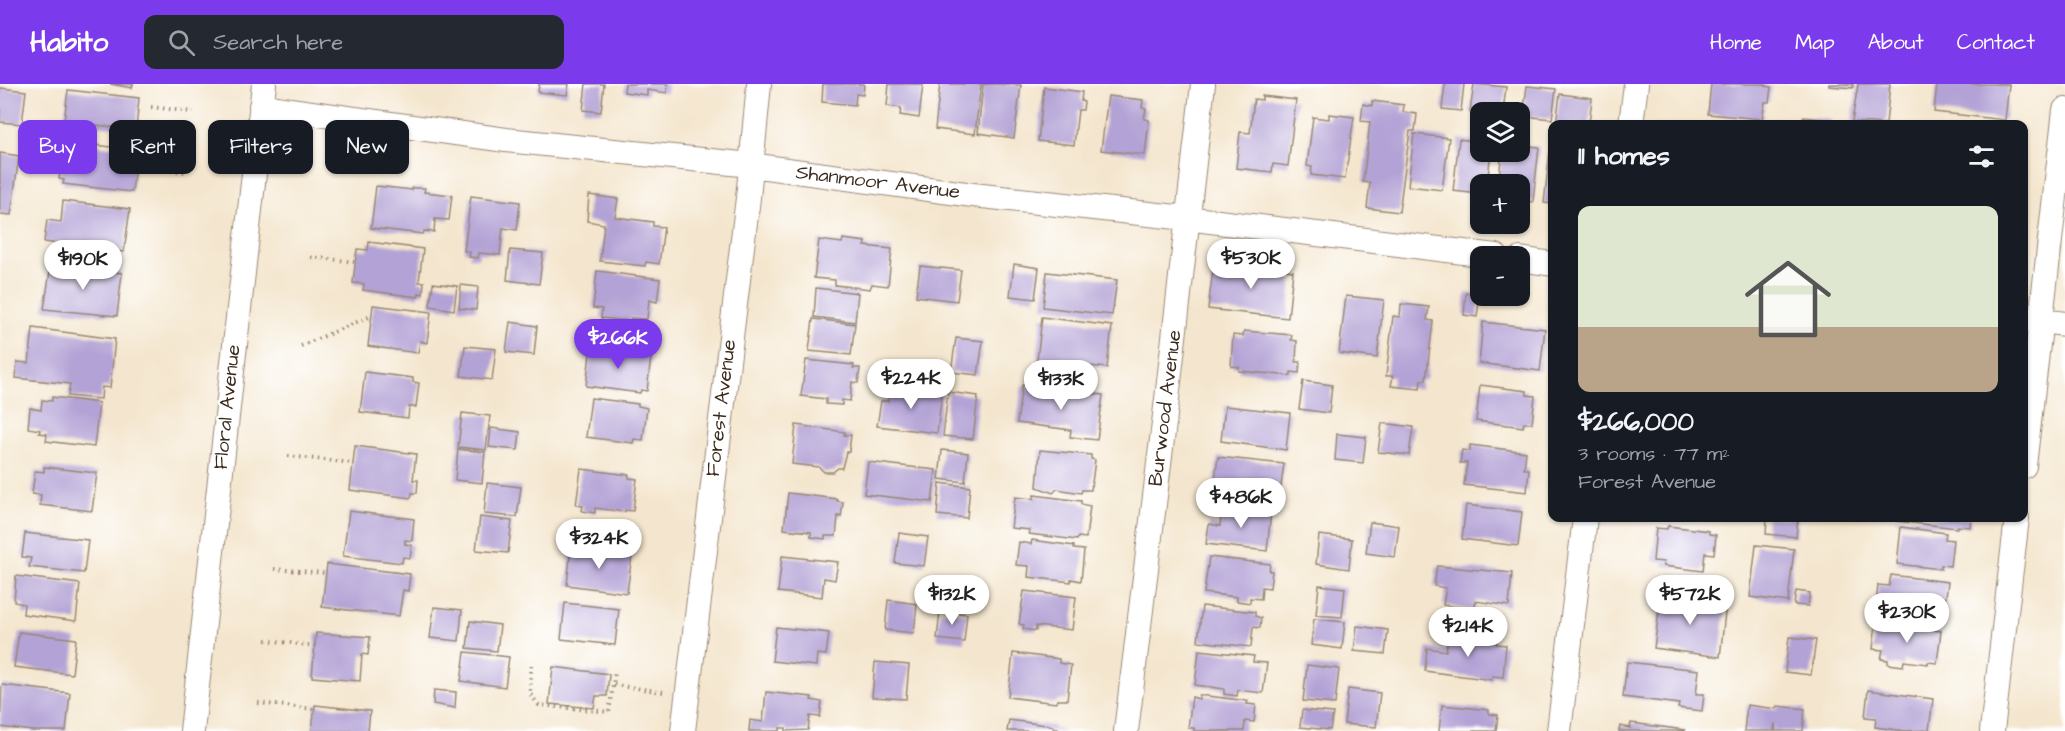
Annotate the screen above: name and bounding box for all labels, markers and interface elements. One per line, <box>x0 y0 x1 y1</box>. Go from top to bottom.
search box <box>144 15 564 69</box>
text: Habito <box>30 23 108 62</box>
icon: search <box>165 26 198 59</box>
text: Search here <box>213 27 343 58</box>
text: Home <box>1710 28 1762 57</box>
text: Map <box>1795 28 1835 57</box>
text: About <box>1868 28 1924 57</box>
text: Contact <box>1957 28 2035 57</box>
map controls <box>1470 102 1530 306</box>
button: layers <box>1470 102 1530 162</box>
chip: Buy <box>18 120 97 174</box>
chip: Rent <box>109 120 196 174</box>
chip: Filters <box>208 120 313 174</box>
chip: New <box>325 120 409 174</box>
text: 11 homes <box>1578 138 1670 174</box>
icon: filters <box>1965 140 1998 173</box>
street label: Shanmoor Avenue <box>794 158 962 206</box>
button: + <box>1470 174 1530 234</box>
pin: $530K <box>1209 239 1293 290</box>
pin: $190K <box>41 240 125 291</box>
text: $530K <box>1221 244 1281 272</box>
text: $190K <box>58 245 108 273</box>
icon: home <box>1734 245 1842 353</box>
button: − <box>1470 246 1530 306</box>
pin: $266K <box>576 319 660 370</box>
text: $266K <box>588 324 648 352</box>
street label: Burwood Avenue <box>1142 328 1189 488</box>
street label: Forest Avenue <box>699 338 743 478</box>
street label: Floral Avenue <box>207 343 248 471</box>
pin: $224K <box>869 359 953 410</box>
pin: $133K <box>1019 360 1103 411</box>
text: $224K <box>881 364 941 392</box>
text: $133K <box>1038 365 1084 393</box>
text: $266,000 <box>1578 404 1694 440</box>
text: 3 rooms · 77 m² <box>1578 440 1730 468</box>
text: Forest Avenue <box>1578 468 1716 496</box>
pin: $486K <box>1199 478 1283 529</box>
text: $486K <box>1210 483 1272 511</box>
pin: $324K <box>557 519 641 570</box>
text: $324K <box>570 524 628 552</box>
pin: $132K <box>910 575 994 626</box>
pin: $572K <box>1648 575 1732 626</box>
text: $132K <box>928 580 976 608</box>
text: $572K <box>1659 580 1721 608</box>
pin: $230K <box>1865 593 1949 644</box>
text: $230K <box>1878 598 1936 626</box>
pin: $214K <box>1426 607 1510 658</box>
text: $214K <box>1443 612 1493 640</box>

